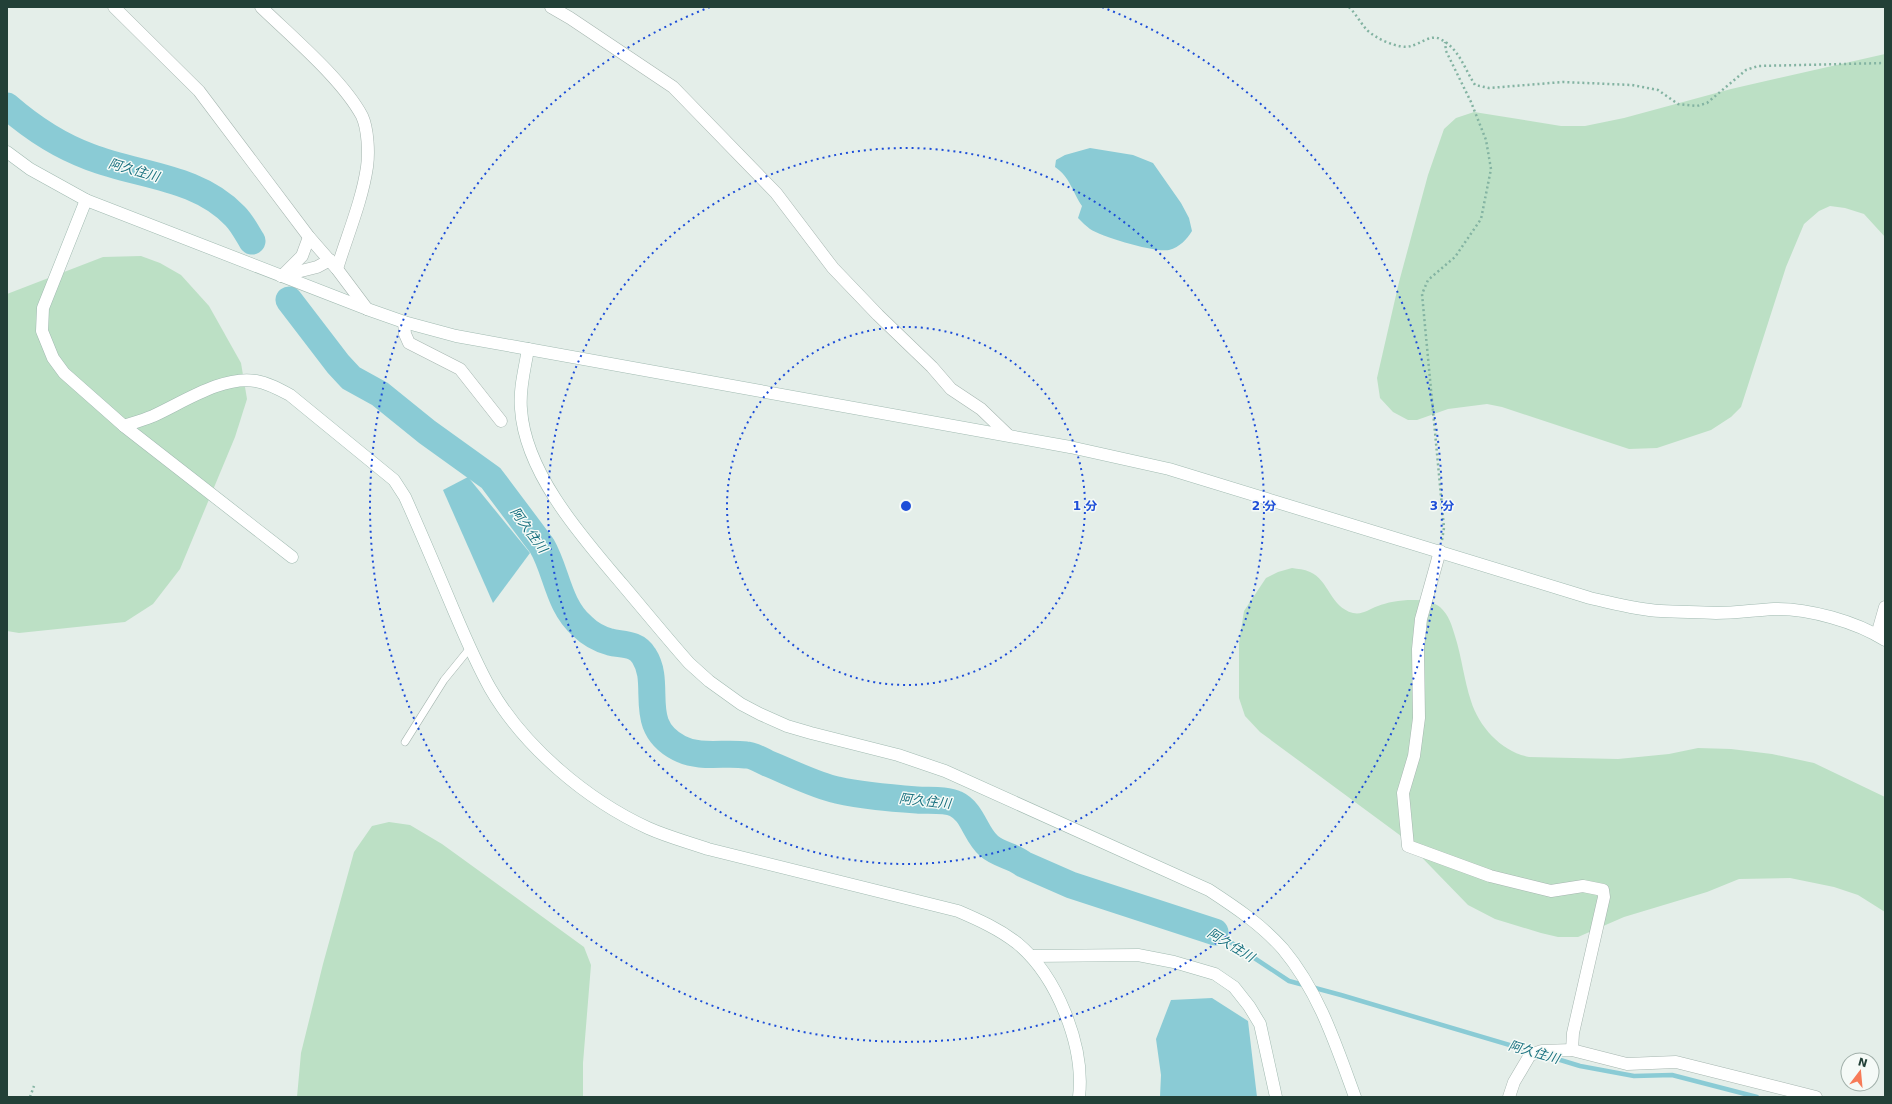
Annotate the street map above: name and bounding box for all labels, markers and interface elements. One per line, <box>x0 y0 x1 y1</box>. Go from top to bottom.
water label: 阿久住川 <box>107 156 163 185</box>
centre of rings <box>899 499 913 513</box>
text: 1 分 <box>1073 499 1097 513</box>
text: 2 分 <box>1252 499 1276 513</box>
text: 3 分 <box>1430 499 1454 513</box>
water label: 阿久住川 <box>508 505 552 557</box>
water label: 阿久住川 <box>898 791 954 811</box>
water label: 阿久住川 <box>1205 925 1259 966</box>
water label: 阿久住川 <box>1507 1038 1563 1067</box>
north arrow <box>1840 1052 1880 1092</box>
text: N <box>1856 1055 1869 1070</box>

